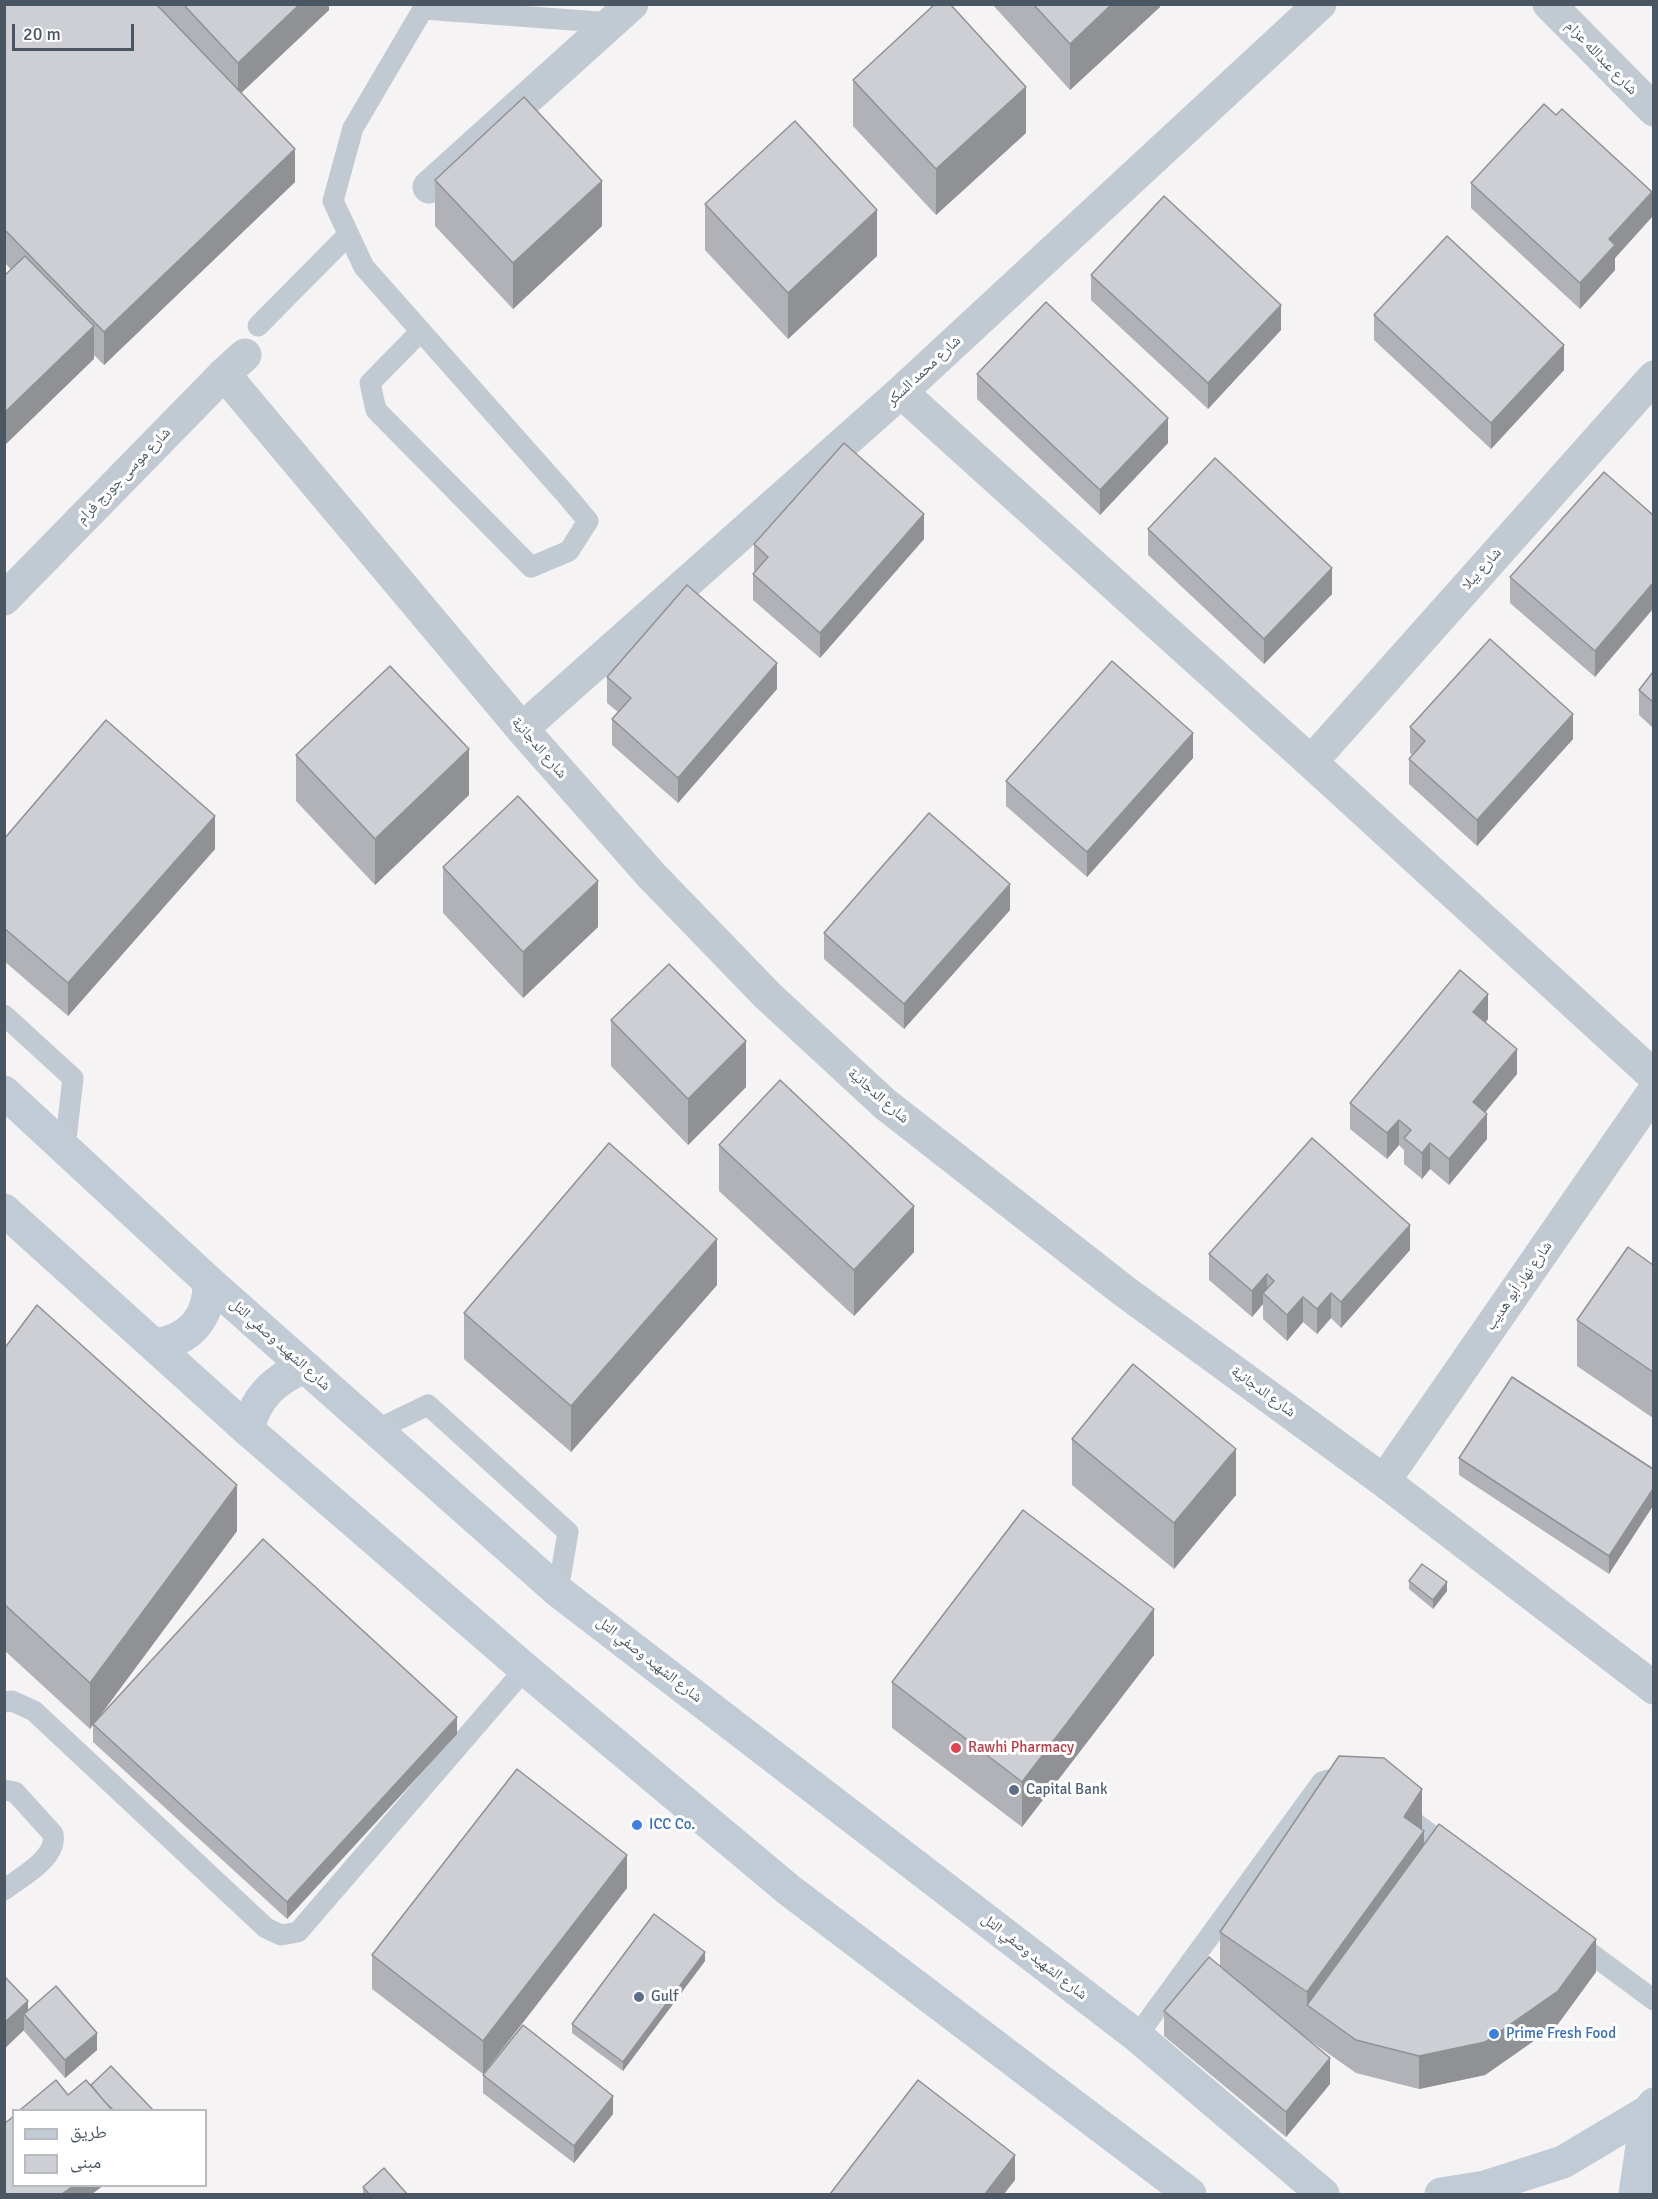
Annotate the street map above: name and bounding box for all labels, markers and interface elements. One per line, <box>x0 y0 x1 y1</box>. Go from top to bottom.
scale bar <box>15 12 136 50</box>
street label: شارع عبدالله عزام <box>1561 17 1641 99</box>
text: 20 m <box>23 23 61 45</box>
street label: شارع محمد السكر <box>883 332 965 410</box>
street label: شارع موسى جورج فرام <box>73 424 175 528</box>
street label: شارع يبلا <box>1458 544 1506 594</box>
street label: شارع الدجانية <box>508 714 570 782</box>
street label: شارع الدجانية <box>844 1065 912 1127</box>
street label: شارع نهار أبو هديب <box>1482 1238 1556 1334</box>
street label: شارع الشهيد وصفي التل <box>226 1295 334 1395</box>
street label: شارع الدجانية <box>1227 1363 1299 1421</box>
street label: شارع الشهيد وصفي التل <box>593 1613 705 1707</box>
place label: Rawhi Pharmacy <box>968 1739 1074 1757</box>
marker: Rawhi Pharmacy <box>949 1741 963 1755</box>
place label: Capital Bank <box>1026 1781 1107 1799</box>
marker: Capital Bank <box>1007 1783 1021 1797</box>
place label: ICC Co. <box>649 1816 695 1834</box>
marker: ICC Co. <box>630 1818 644 1832</box>
street label: شارع الشهيد وصفي التل <box>978 1910 1090 2004</box>
place label: Gulf <box>651 1988 678 2006</box>
marker: Gulf <box>632 1990 646 2004</box>
place label: Prime Fresh Food <box>1506 2025 1616 2043</box>
marker: Prime Fresh Food <box>1487 2027 1501 2041</box>
legend <box>12 2109 207 2187</box>
text: طريق <box>70 2121 107 2143</box>
text: مبنى <box>70 2151 101 2173</box>

